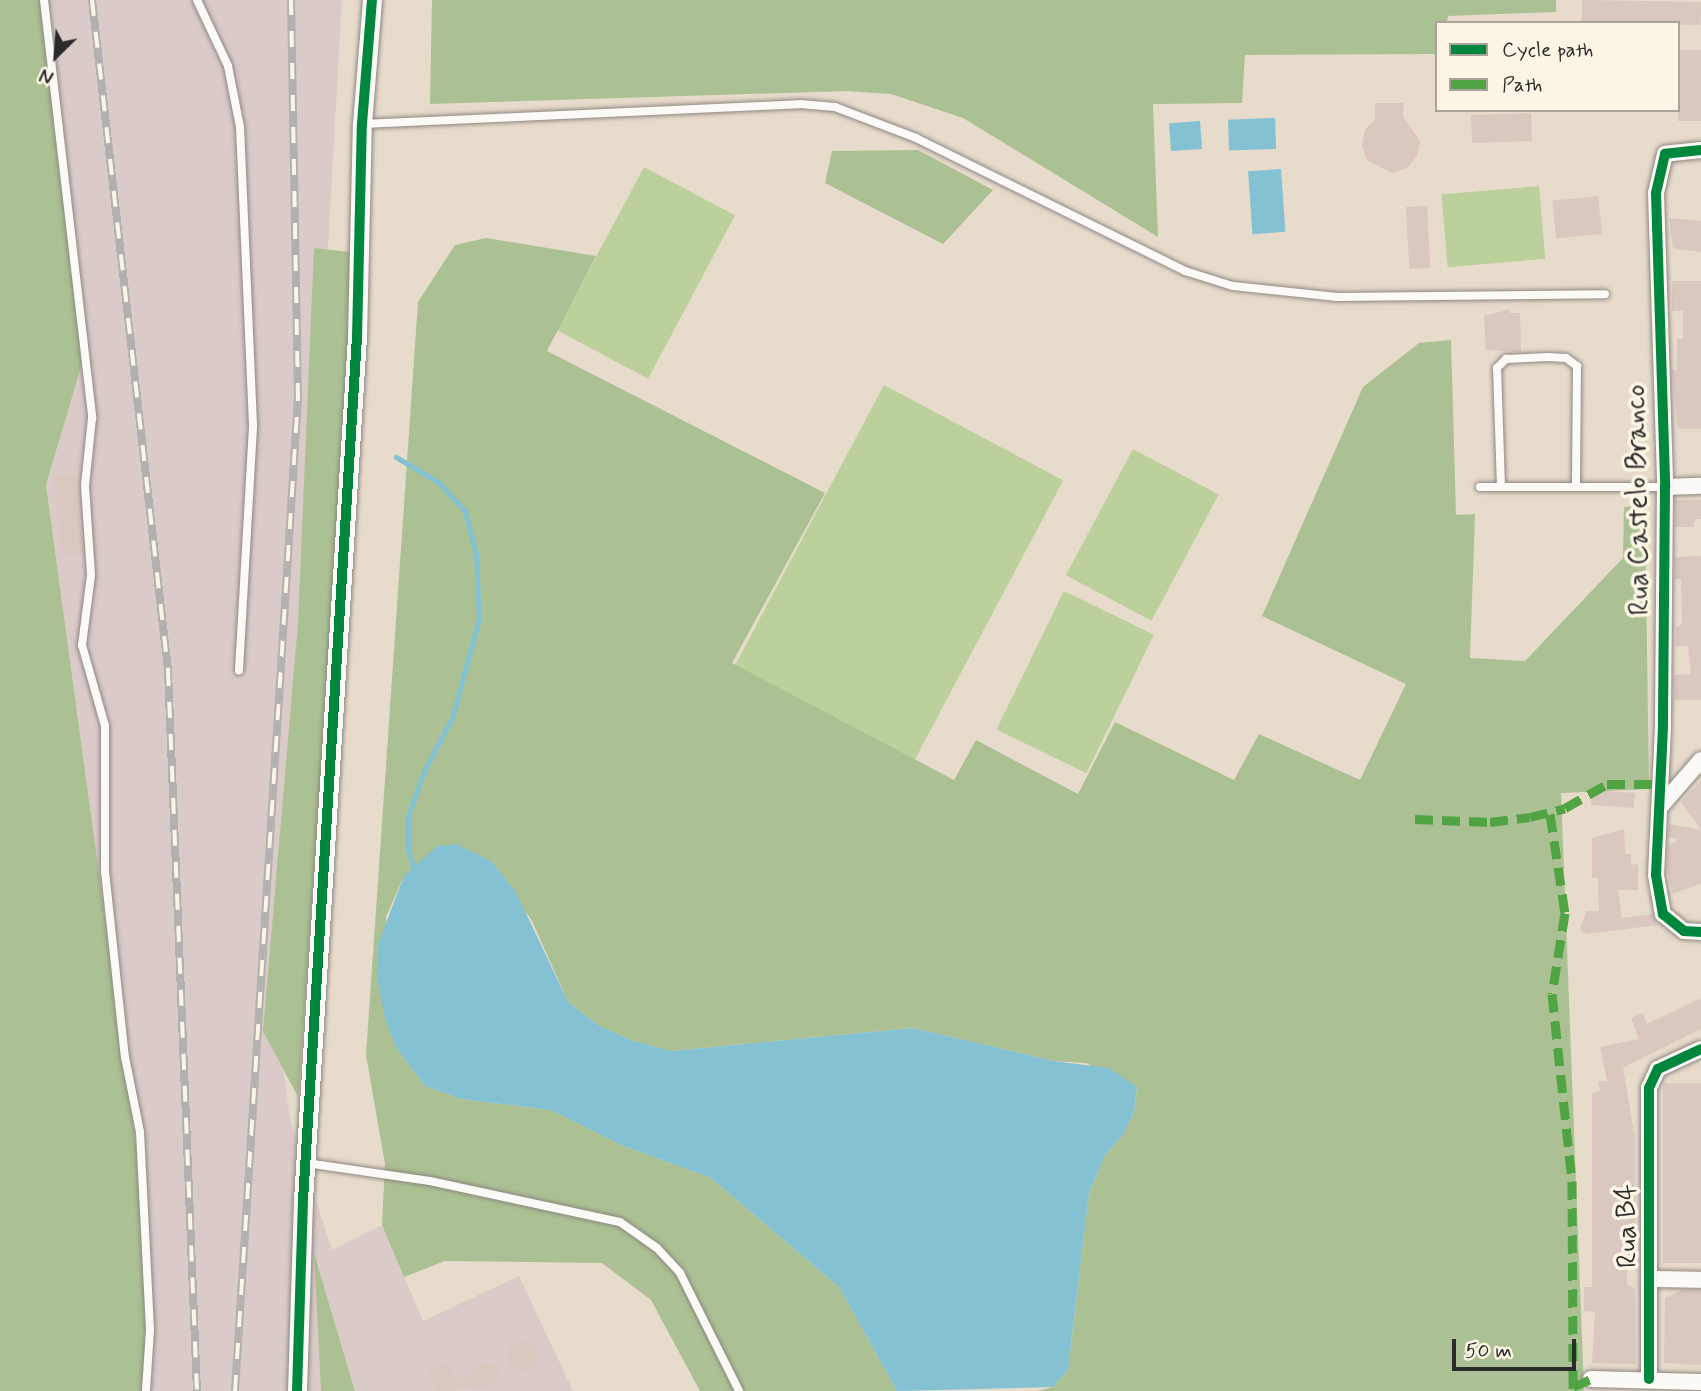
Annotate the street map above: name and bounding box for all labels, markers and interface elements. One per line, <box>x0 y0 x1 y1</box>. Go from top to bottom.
north arrow <box>21 21 91 91</box>
legend <box>1435 21 1680 112</box>
text: Cycle path <box>1502 36 1593 64</box>
text: N <box>36 61 58 89</box>
text: Path <box>1502 71 1542 99</box>
street label: Rua Castelo Branco <box>1620 385 1658 615</box>
street label: Rua B4 <box>1610 1184 1646 1268</box>
scale bar <box>1456 1324 1580 1368</box>
text: 50 m <box>1465 1337 1512 1365</box>

